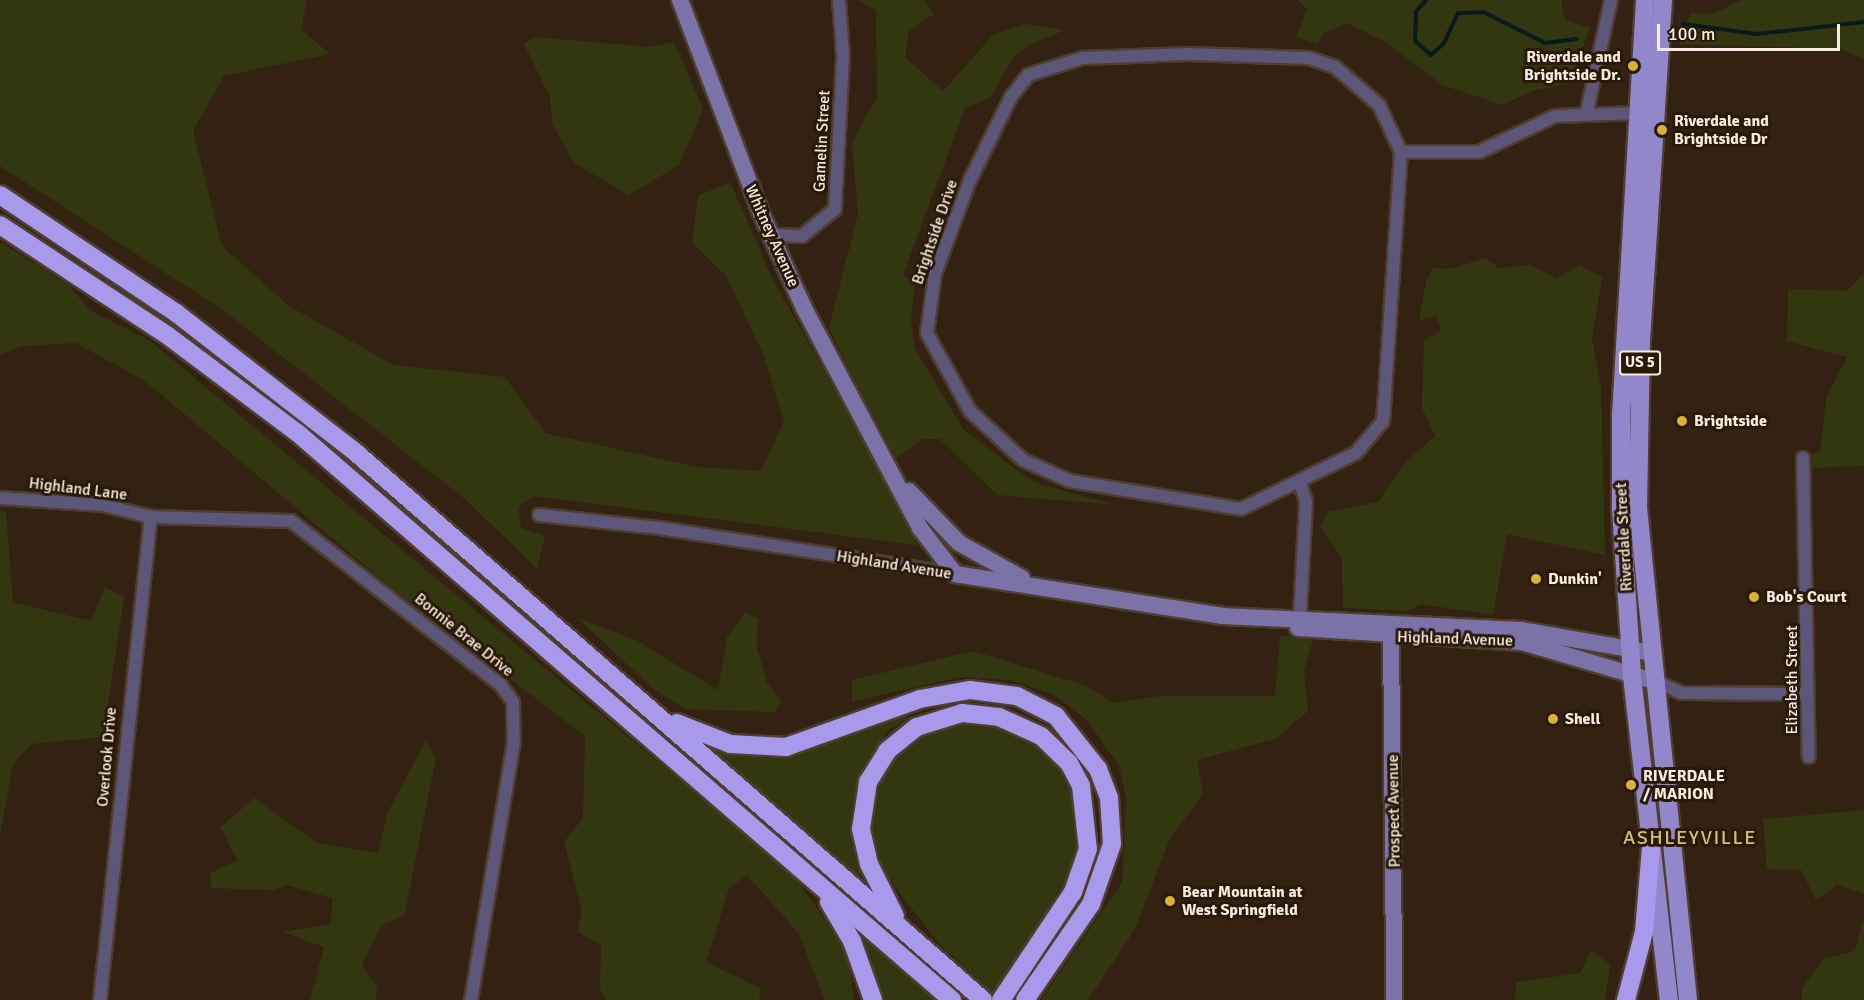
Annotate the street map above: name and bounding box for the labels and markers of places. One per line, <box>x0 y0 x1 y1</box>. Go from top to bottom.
place label: Riverdale and Brightside Dr. <box>1524 47 1621 85</box>
marker: Riverdale and Brightside Dr. <box>1626 59 1640 73</box>
place label: Riverdale and Brightside Dr <box>1674 111 1769 149</box>
marker: Riverdale and Brightside Dr <box>1655 123 1669 137</box>
place label: Brightside <box>1694 411 1767 431</box>
marker: Brightside <box>1675 414 1689 428</box>
place label: Dunkin' <box>1548 569 1602 589</box>
marker: Dunkin' <box>1529 572 1543 586</box>
place label: Bob's Court <box>1766 587 1847 607</box>
marker: Bob's Court <box>1747 590 1761 604</box>
place label: Shell <box>1565 709 1600 729</box>
marker: Shell <box>1546 712 1560 726</box>
place label: RIVERDALE / MARION <box>1643 766 1725 804</box>
marker: RIVERDALE / MARION <box>1624 778 1638 792</box>
place label: Bear Mountain at West Springfield <box>1182 882 1302 920</box>
marker: Bear Mountain at West Springfield <box>1163 894 1177 908</box>

